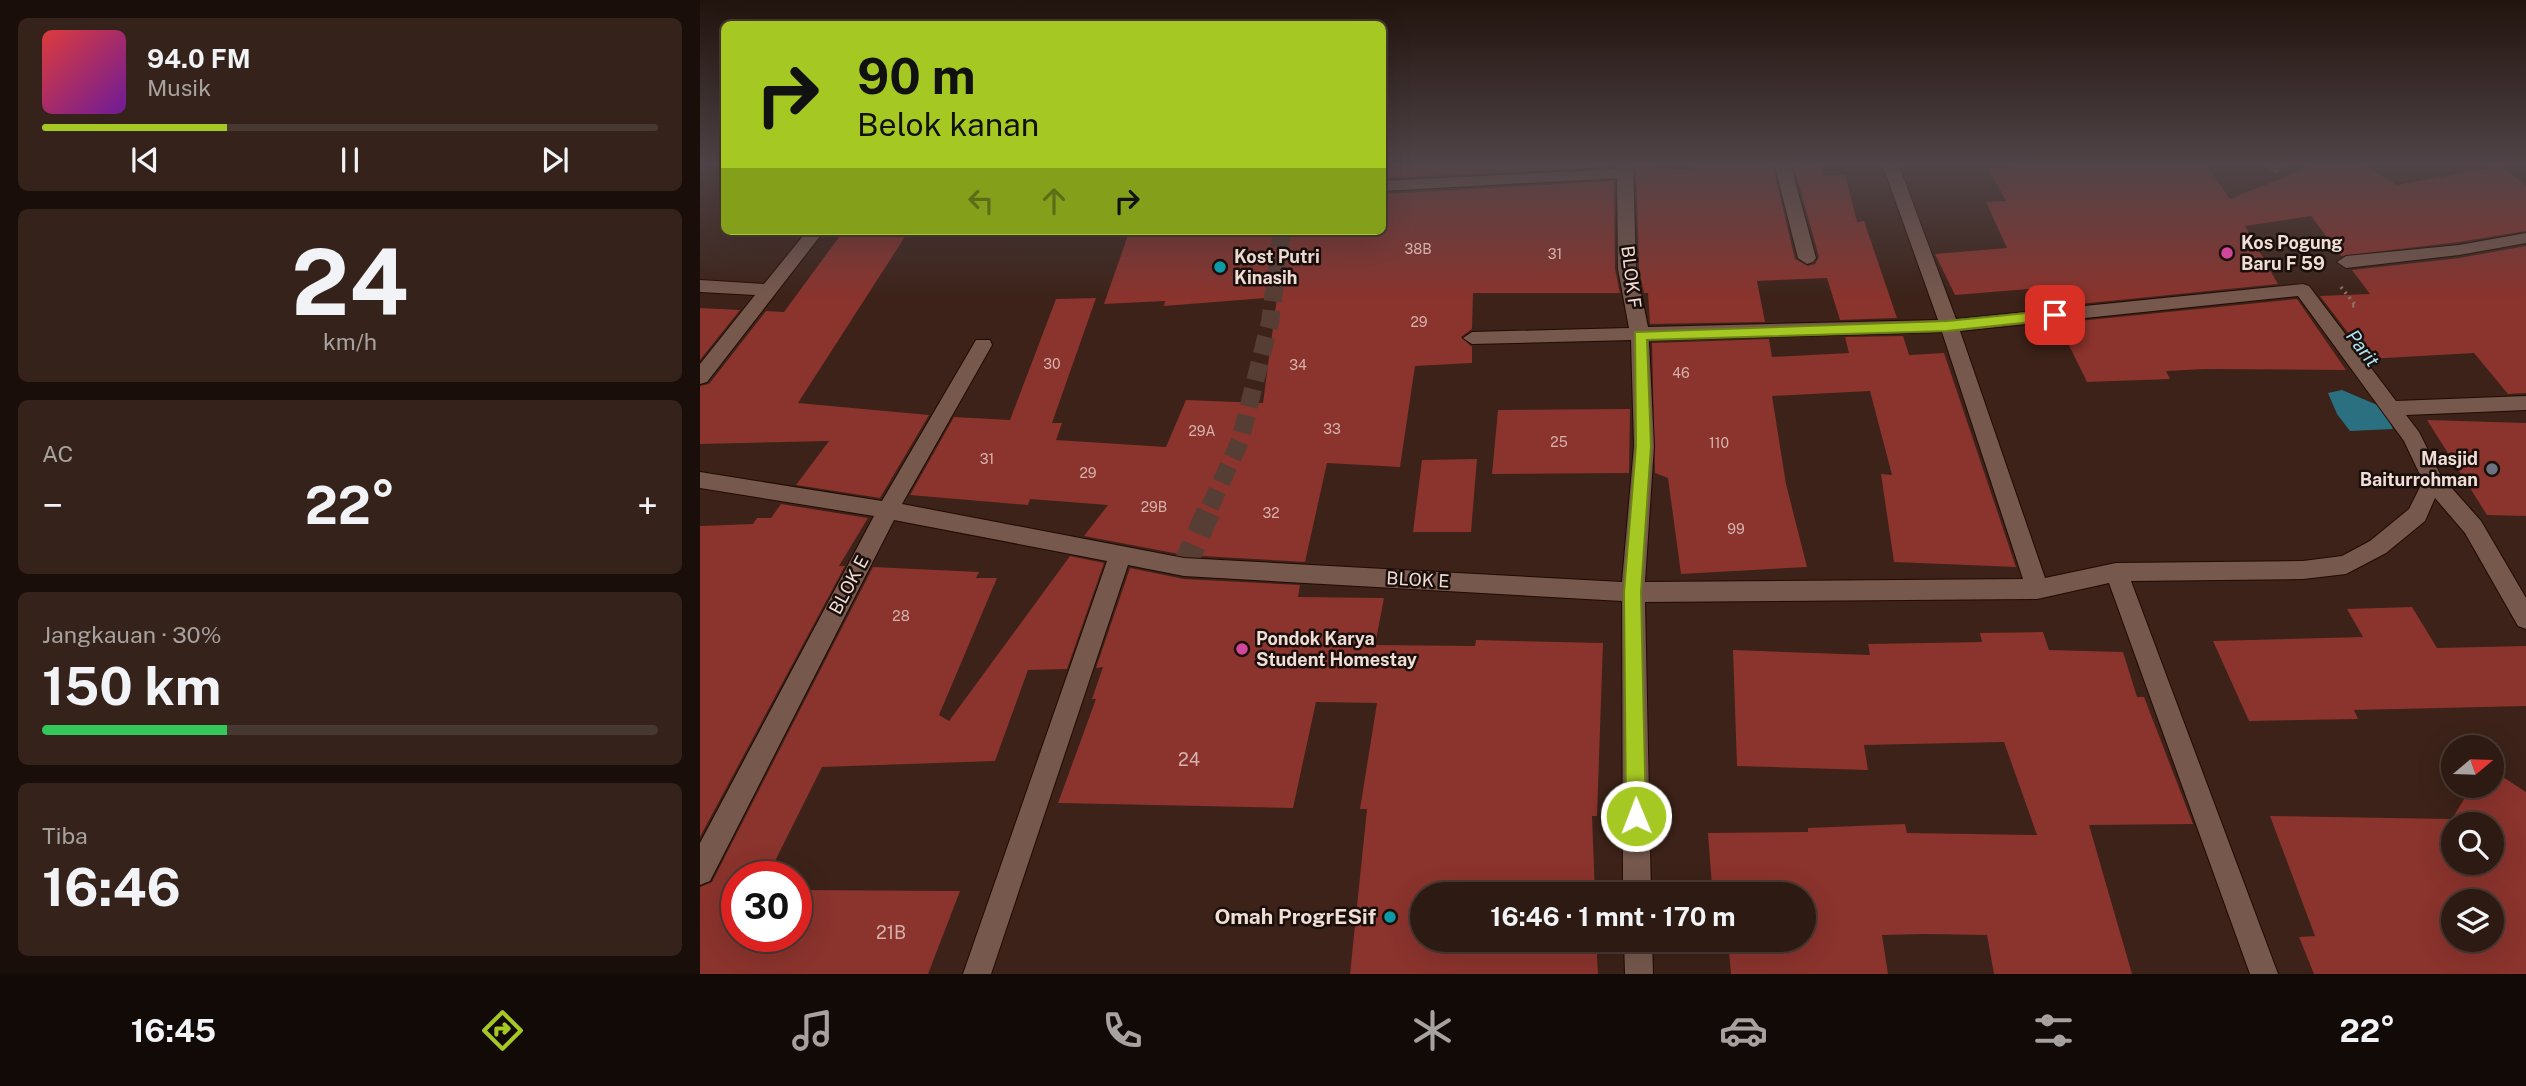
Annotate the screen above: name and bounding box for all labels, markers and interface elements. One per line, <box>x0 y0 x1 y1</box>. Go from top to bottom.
text: 94.0 FM <box>147 43 251 74</box>
text: 90 m <box>857 47 976 105</box>
icon: right <box>742 49 833 140</box>
text: Musik <box>147 74 211 101</box>
text: Belok kanan <box>857 106 1039 143</box>
icon: previous <box>126 141 164 179</box>
icon: pause <box>331 141 369 179</box>
icon: next <box>536 141 574 179</box>
icon: left <box>962 182 1000 220</box>
icon: ahead <box>1035 182 1073 220</box>
icon: right <box>1108 182 1146 220</box>
text: 24 <box>291 229 409 335</box>
place label: Kos Pogung Baru F 59 <box>2241 232 2343 274</box>
house number: 38B <box>1404 241 1432 257</box>
street label: BLOK F <box>1617 244 1646 309</box>
marker: Kos Pogung Baru F 59 <box>2219 245 2235 261</box>
place label: Kost Putri Kinasih <box>1234 246 1320 288</box>
house number: 31 <box>1548 246 1562 262</box>
marker: Kost Putri Kinasih <box>1212 259 1228 275</box>
pin <box>2025 285 2085 345</box>
icon: arrive <box>2036 296 2074 334</box>
house number: 29 <box>1410 314 1428 330</box>
water label: Parit <box>2342 325 2384 371</box>
text: km/h <box>323 328 377 355</box>
house number: 30 <box>1043 356 1061 372</box>
house number: 34 <box>1289 357 1307 373</box>
house number: 46 <box>1672 365 1690 381</box>
house number: 33 <box>1323 421 1341 437</box>
house number: 29A <box>1188 423 1216 439</box>
house number: 25 <box>1550 434 1568 450</box>
house number: 110 <box>1709 435 1729 451</box>
text: AC <box>42 440 73 467</box>
place label: Masjid Baiturrohman <box>2360 448 2478 490</box>
house number: 31 <box>980 451 994 467</box>
marker: Masjid Baiturrohman <box>2484 461 2500 477</box>
house number: 29 <box>1079 465 1097 481</box>
text: 22° <box>305 475 395 536</box>
text: − <box>42 483 63 528</box>
text: + <box>637 483 658 528</box>
house number: 29B <box>1141 499 1167 515</box>
house number: 32 <box>1262 505 1280 521</box>
house number: 99 <box>1727 521 1745 537</box>
street label: BLOK E <box>824 552 873 618</box>
street label: BLOK E <box>1386 567 1450 592</box>
house number: 28 <box>892 608 910 624</box>
text: Jangkauan · 30% <box>42 621 221 648</box>
place label: Pondok Karya Student Homestay <box>1256 628 1417 670</box>
marker: Pondok Karya Student Homestay <box>1234 641 1250 657</box>
text: 150 km <box>42 656 221 717</box>
north arrow <box>2441 735 2504 798</box>
map controls <box>2441 735 2504 952</box>
house number: 24 <box>1178 749 1200 770</box>
position arrow <box>1599 779 1673 853</box>
button: search <box>2441 812 2504 875</box>
text: Tiba <box>42 822 88 849</box>
text: 16:46 <box>42 857 181 918</box>
speed limit sign: 30 <box>721 861 812 952</box>
button: layers <box>2441 889 2504 952</box>
text: 16:46 · 1 mnt · 170 m <box>1490 901 1736 932</box>
place label: Omah ProgrESif <box>1214 904 1376 929</box>
marker: Omah ProgrESif <box>1382 909 1398 925</box>
house number: 21B <box>876 922 906 943</box>
icon: directions <box>478 1006 527 1055</box>
icon: music <box>788 1006 837 1055</box>
icon: phone <box>1098 1006 1147 1055</box>
icon: climate <box>1408 1006 1457 1055</box>
icon: car <box>1719 1006 1768 1055</box>
icon: filters <box>2029 1006 2078 1055</box>
text: 16:45 <box>131 1012 216 1049</box>
text: 22° <box>2339 1012 2395 1049</box>

